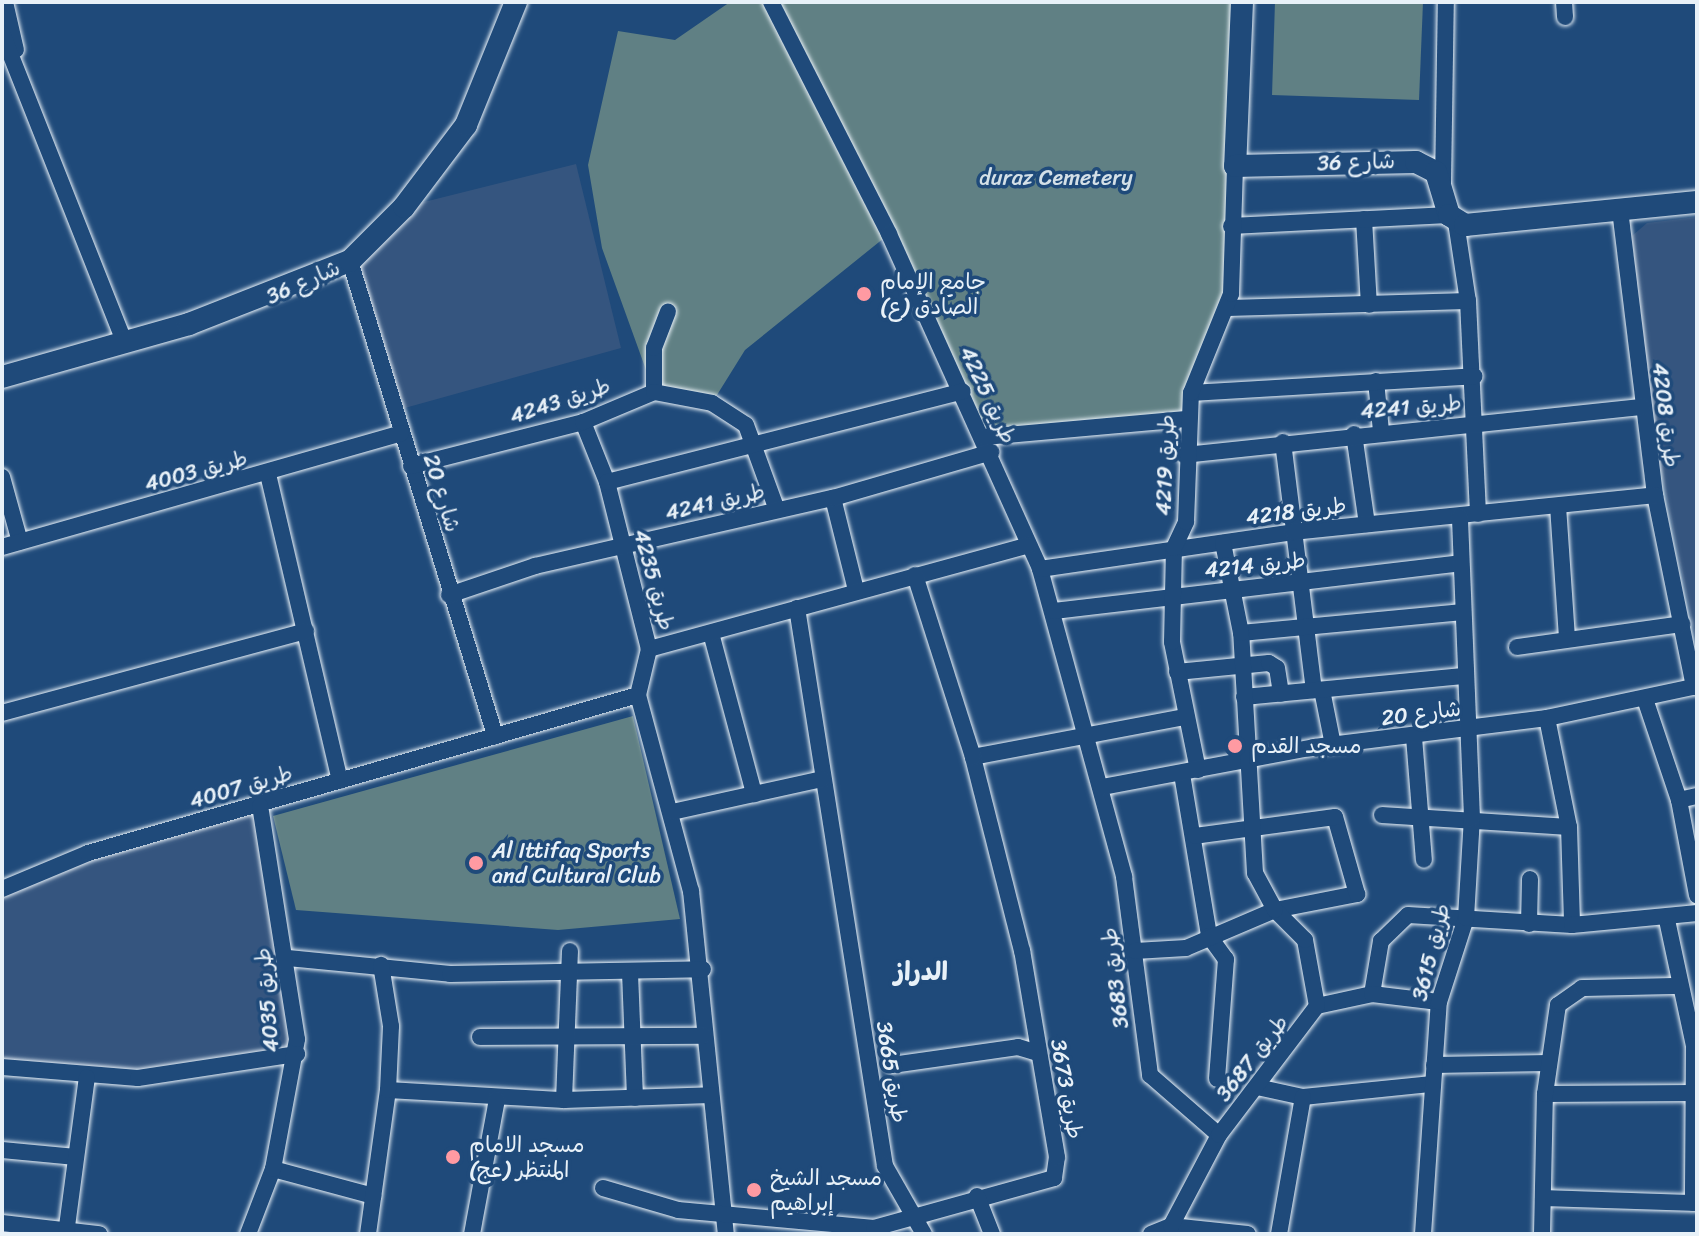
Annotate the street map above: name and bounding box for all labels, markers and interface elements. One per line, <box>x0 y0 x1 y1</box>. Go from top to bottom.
street label: شارع 36 <box>1317 147 1395 177</box>
park label: duraz Cemetery <box>979 165 1133 191</box>
street label: شارع 36 <box>262 254 344 310</box>
place label: جامع الإمام الصادق (ع) <box>880 268 986 320</box>
marker: جامع الإمام الصادق (ع) <box>855 285 873 303</box>
street label: طريق 4225 <box>954 342 1022 448</box>
street label: طريق 4208 <box>1646 361 1686 469</box>
street label: طريق 4243 <box>506 372 614 430</box>
street label: طريق 4241 <box>1359 389 1463 425</box>
street label: طريق 4219 <box>1150 414 1180 516</box>
street label: طريق 4003 <box>142 445 250 497</box>
street label: شارع 20 <box>418 451 466 535</box>
street label: طريق 4241 <box>663 478 767 526</box>
street label: طريق 4218 <box>1244 492 1348 530</box>
street label: طريق 4235 <box>628 526 680 634</box>
street label: طريق 4214 <box>1203 547 1307 583</box>
street label: شارع 20 <box>1380 695 1462 731</box>
place label: مسجد القدم <box>1251 733 1362 759</box>
marker: مسجد القدم <box>1226 737 1244 755</box>
street label: طريق 4007 <box>186 760 296 814</box>
place label: Al Ittifaq Sports and Cultural Club <box>492 837 661 888</box>
marker: Al Ittifaq Sports and Cultural Club <box>467 854 485 872</box>
street label: طريق 3615 <box>1406 901 1456 1003</box>
street label: طريق 3683 <box>1096 926 1134 1030</box>
street label: طريق 4035 <box>249 947 285 1053</box>
district label: الدراز <box>894 956 948 988</box>
street label: طريق 3687 <box>1210 1010 1294 1106</box>
street label: طريق 3665 <box>871 1019 913 1125</box>
street label: طريق 3673 <box>1045 1037 1089 1141</box>
place label: مسجد الامام المنتظر (عج) <box>469 1131 584 1182</box>
marker: مسجد الامام المنتظر (عج) <box>444 1148 462 1166</box>
place label: مسجد الشيخ إبراهيم <box>770 1164 882 1216</box>
marker: مسجد الشيخ إبراهيم <box>745 1181 763 1199</box>

